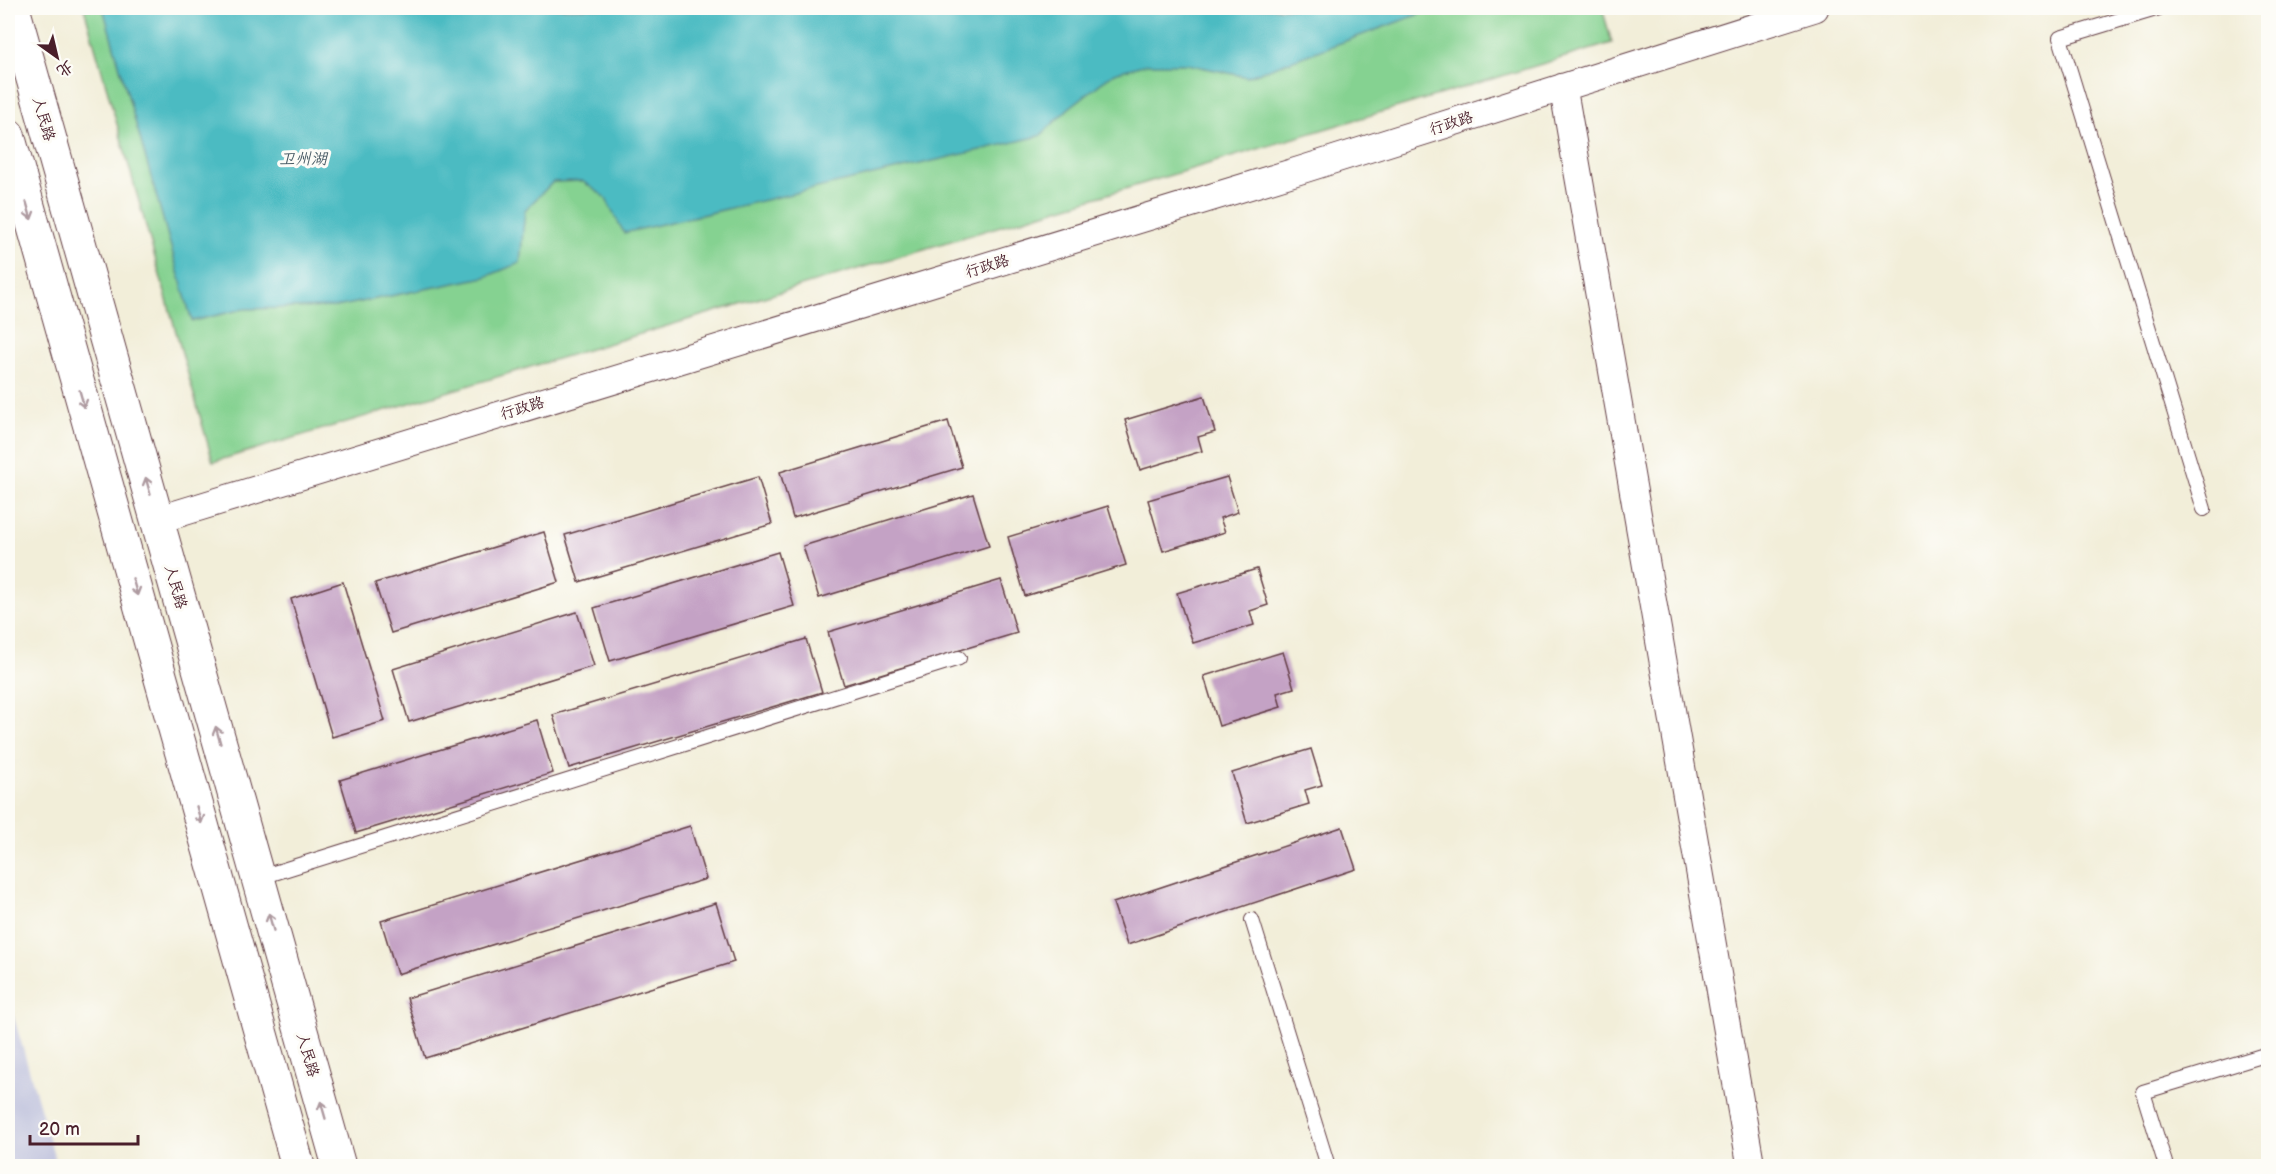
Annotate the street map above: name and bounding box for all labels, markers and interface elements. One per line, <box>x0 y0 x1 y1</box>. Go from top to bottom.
north arrow <box>27 27 87 87</box>
text: 北 <box>53 56 77 81</box>
street label: 人民路 <box>28 95 59 143</box>
street label: 行政路 <box>1427 107 1475 139</box>
water label: 卫州湖 <box>279 150 329 169</box>
one-way arrow <box>24 201 35 220</box>
street label: 行政路 <box>963 251 1011 282</box>
one-way arrow <box>77 389 88 408</box>
street label: 行政路 <box>498 393 546 424</box>
one-way arrow <box>142 477 153 496</box>
street label: 人民路 <box>160 563 191 611</box>
one-way arrow <box>130 577 141 596</box>
one-way arrow <box>212 726 223 745</box>
one-way arrow <box>194 805 205 824</box>
one-way arrow <box>265 913 276 932</box>
street label: 人民路 <box>292 1031 323 1079</box>
one-way arrow <box>317 1101 329 1120</box>
scale bar <box>30 1108 138 1146</box>
text: 20 m <box>39 1119 80 1140</box>

